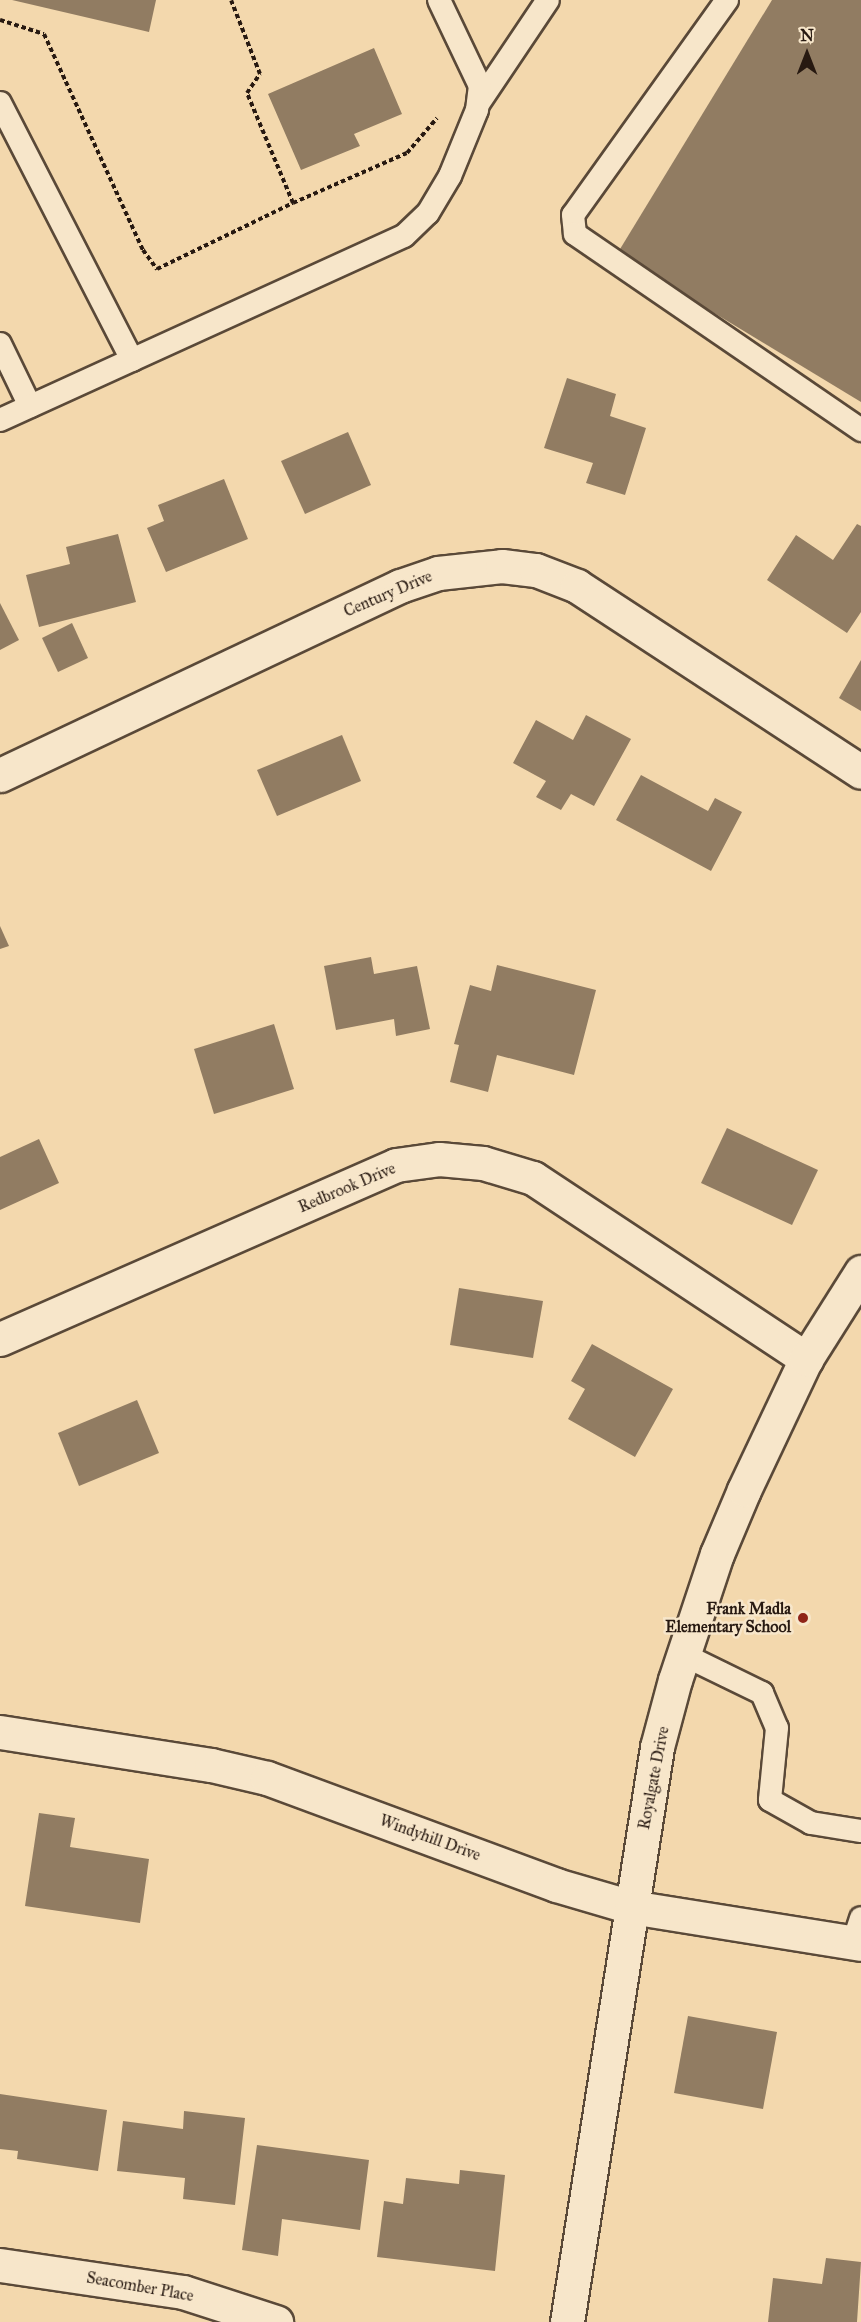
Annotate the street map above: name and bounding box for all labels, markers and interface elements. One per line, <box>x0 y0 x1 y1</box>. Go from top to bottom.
north arrow <box>777 24 837 84</box>
text: N <box>800 26 814 45</box>
street label: Century Drive <box>341 567 435 621</box>
street label: Redbrook Drive <box>296 1159 398 1217</box>
place label: Frank Madla Elementary School <box>665 1599 791 1637</box>
marker: Frank Madla Elementary School <box>796 1611 810 1625</box>
street label: Royalgate Drive <box>635 1725 673 1831</box>
street label: Windyhill Drive <box>377 1811 483 1865</box>
street label: Seacomber Place <box>85 2268 195 2306</box>

